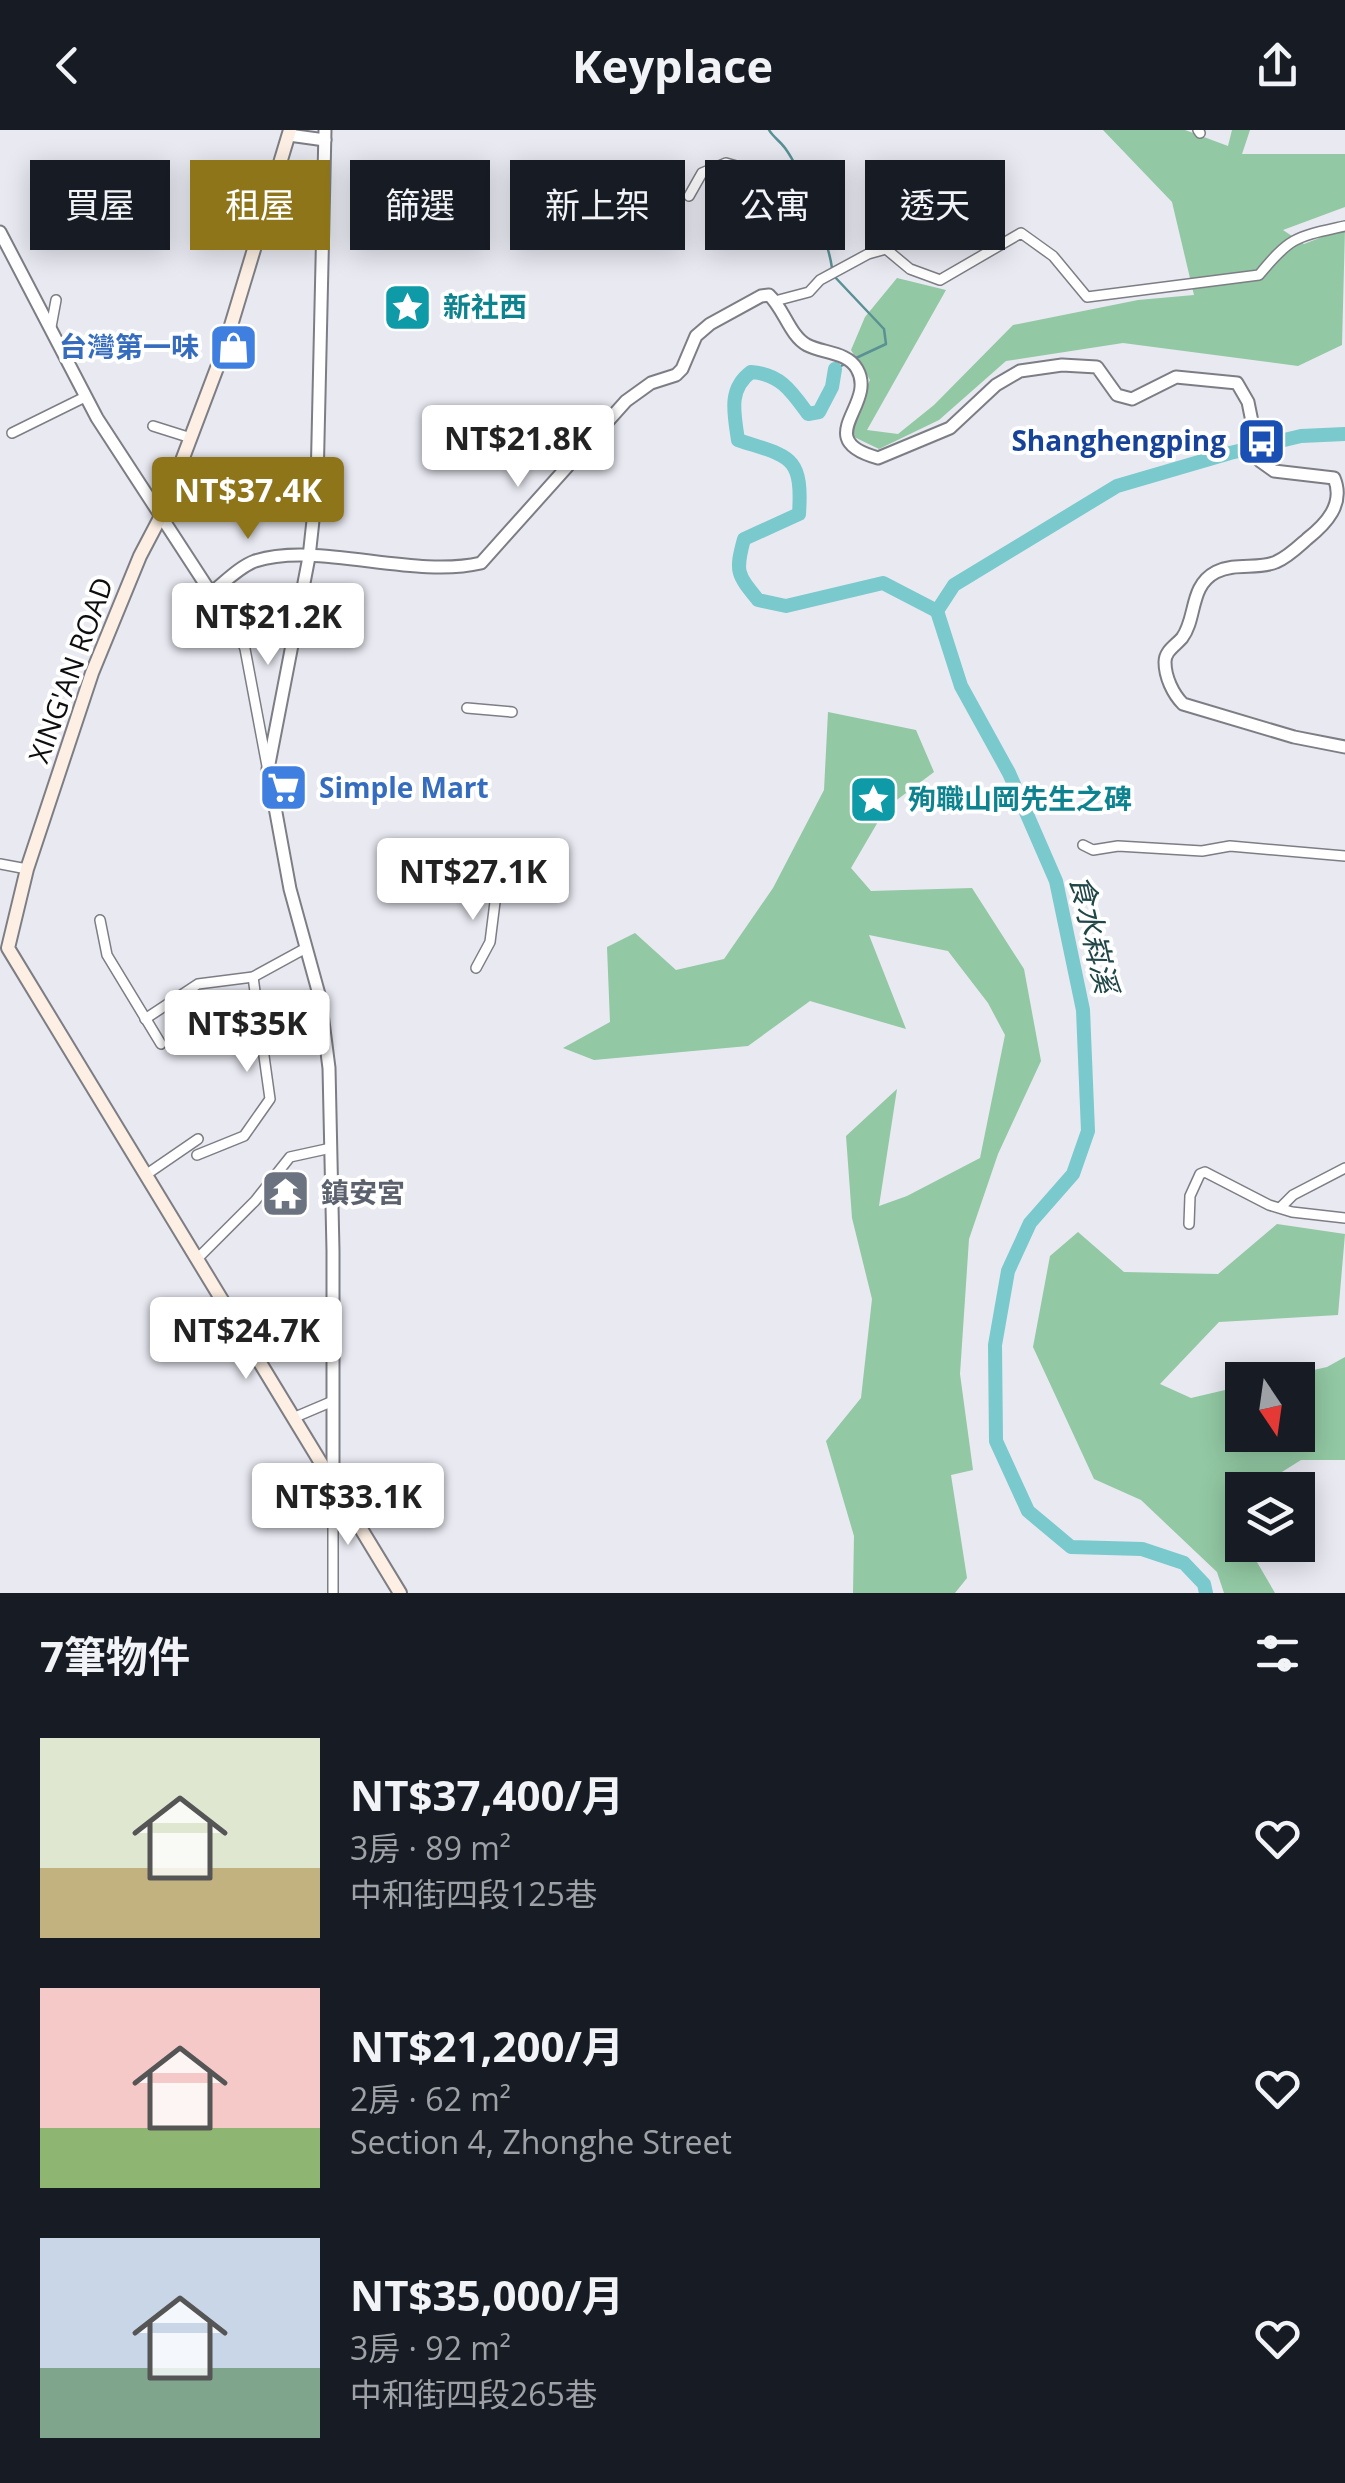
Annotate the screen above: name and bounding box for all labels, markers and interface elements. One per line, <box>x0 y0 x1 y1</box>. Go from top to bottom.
text: Keyplace <box>572 35 773 96</box>
icon: back <box>40 38 95 93</box>
icon: share <box>1250 38 1305 93</box>
chip: 買屋 <box>30 160 170 250</box>
chip: 租屋 <box>190 160 330 250</box>
chip: 篩選 <box>350 160 490 250</box>
chip: 新上架 <box>510 160 685 250</box>
chip: 公寓 <box>705 160 845 250</box>
chip: 透天 <box>865 160 1005 250</box>
place icon: 新社西 <box>382 281 434 333</box>
place label: 新社西 <box>443 287 527 325</box>
shop icon: 台灣第一味 <box>208 321 260 373</box>
place label: 台灣第一味 <box>59 327 199 365</box>
pin: NT$21.8K <box>415 405 621 490</box>
bus stop icon: Shanghengping <box>1235 415 1287 467</box>
text: NT$21.8K <box>444 416 592 459</box>
place label: Shanghengping <box>1011 421 1226 459</box>
pin: NT$37.4K <box>145 457 351 542</box>
text: NT$37.4K <box>174 468 322 511</box>
street label: XING'AN ROAD <box>19 572 121 768</box>
pin: NT$21.2K <box>165 583 371 668</box>
text: NT$21.2K <box>194 594 342 637</box>
supermarket icon: Simple Mart <box>258 762 310 814</box>
place label: Simple Mart <box>319 768 489 806</box>
place icon: 殉職山岡先生之碑 <box>847 773 899 825</box>
place label: 殉職山岡先生之碑 <box>908 779 1132 817</box>
pin: NT$27.1K <box>370 838 576 923</box>
text: NT$27.1K <box>399 849 547 892</box>
water label: 食水嵙溪 <box>1061 871 1129 1001</box>
pin: NT$35K <box>166 990 328 1075</box>
text: NT$35K <box>187 1001 307 1044</box>
temple icon: 鎮安宮 <box>260 1167 312 1219</box>
place label: 鎮安宮 <box>321 1173 405 1211</box>
pin: NT$24.7K <box>143 1297 349 1382</box>
text: NT$24.7K <box>172 1308 320 1351</box>
north arrow <box>1225 1362 1315 1452</box>
map controls <box>1225 1362 1315 1562</box>
pin: NT$33.1K <box>245 1463 451 1548</box>
button: layers <box>1225 1472 1315 1562</box>
text: NT$33.1K <box>274 1474 422 1517</box>
icon: filters <box>1250 1626 1305 1681</box>
text: 7筆物件 <box>40 1627 190 1684</box>
text: NT$37,400/月 <box>350 1766 624 1823</box>
icon: home <box>120 1778 240 1898</box>
icon: heart <box>1250 1811 1305 1866</box>
text: 3房 · 89 m² <box>350 1826 511 1869</box>
text: 中和街四段125巷 <box>350 1872 597 1915</box>
text: NT$21,200/月 <box>350 2017 624 2074</box>
icon: home <box>120 2028 240 2148</box>
icon: heart <box>1250 2061 1305 2116</box>
text: 2房 · 62 m² <box>350 2077 511 2120</box>
text: Section 4, Zhonghe Street <box>350 2120 732 2163</box>
text: NT$35,000/月 <box>350 2266 624 2323</box>
icon: home <box>120 2278 240 2398</box>
icon: heart <box>1250 2311 1305 2366</box>
text: 3房 · 92 m² <box>350 2326 511 2369</box>
text: 中和街四段265巷 <box>350 2372 597 2415</box>

